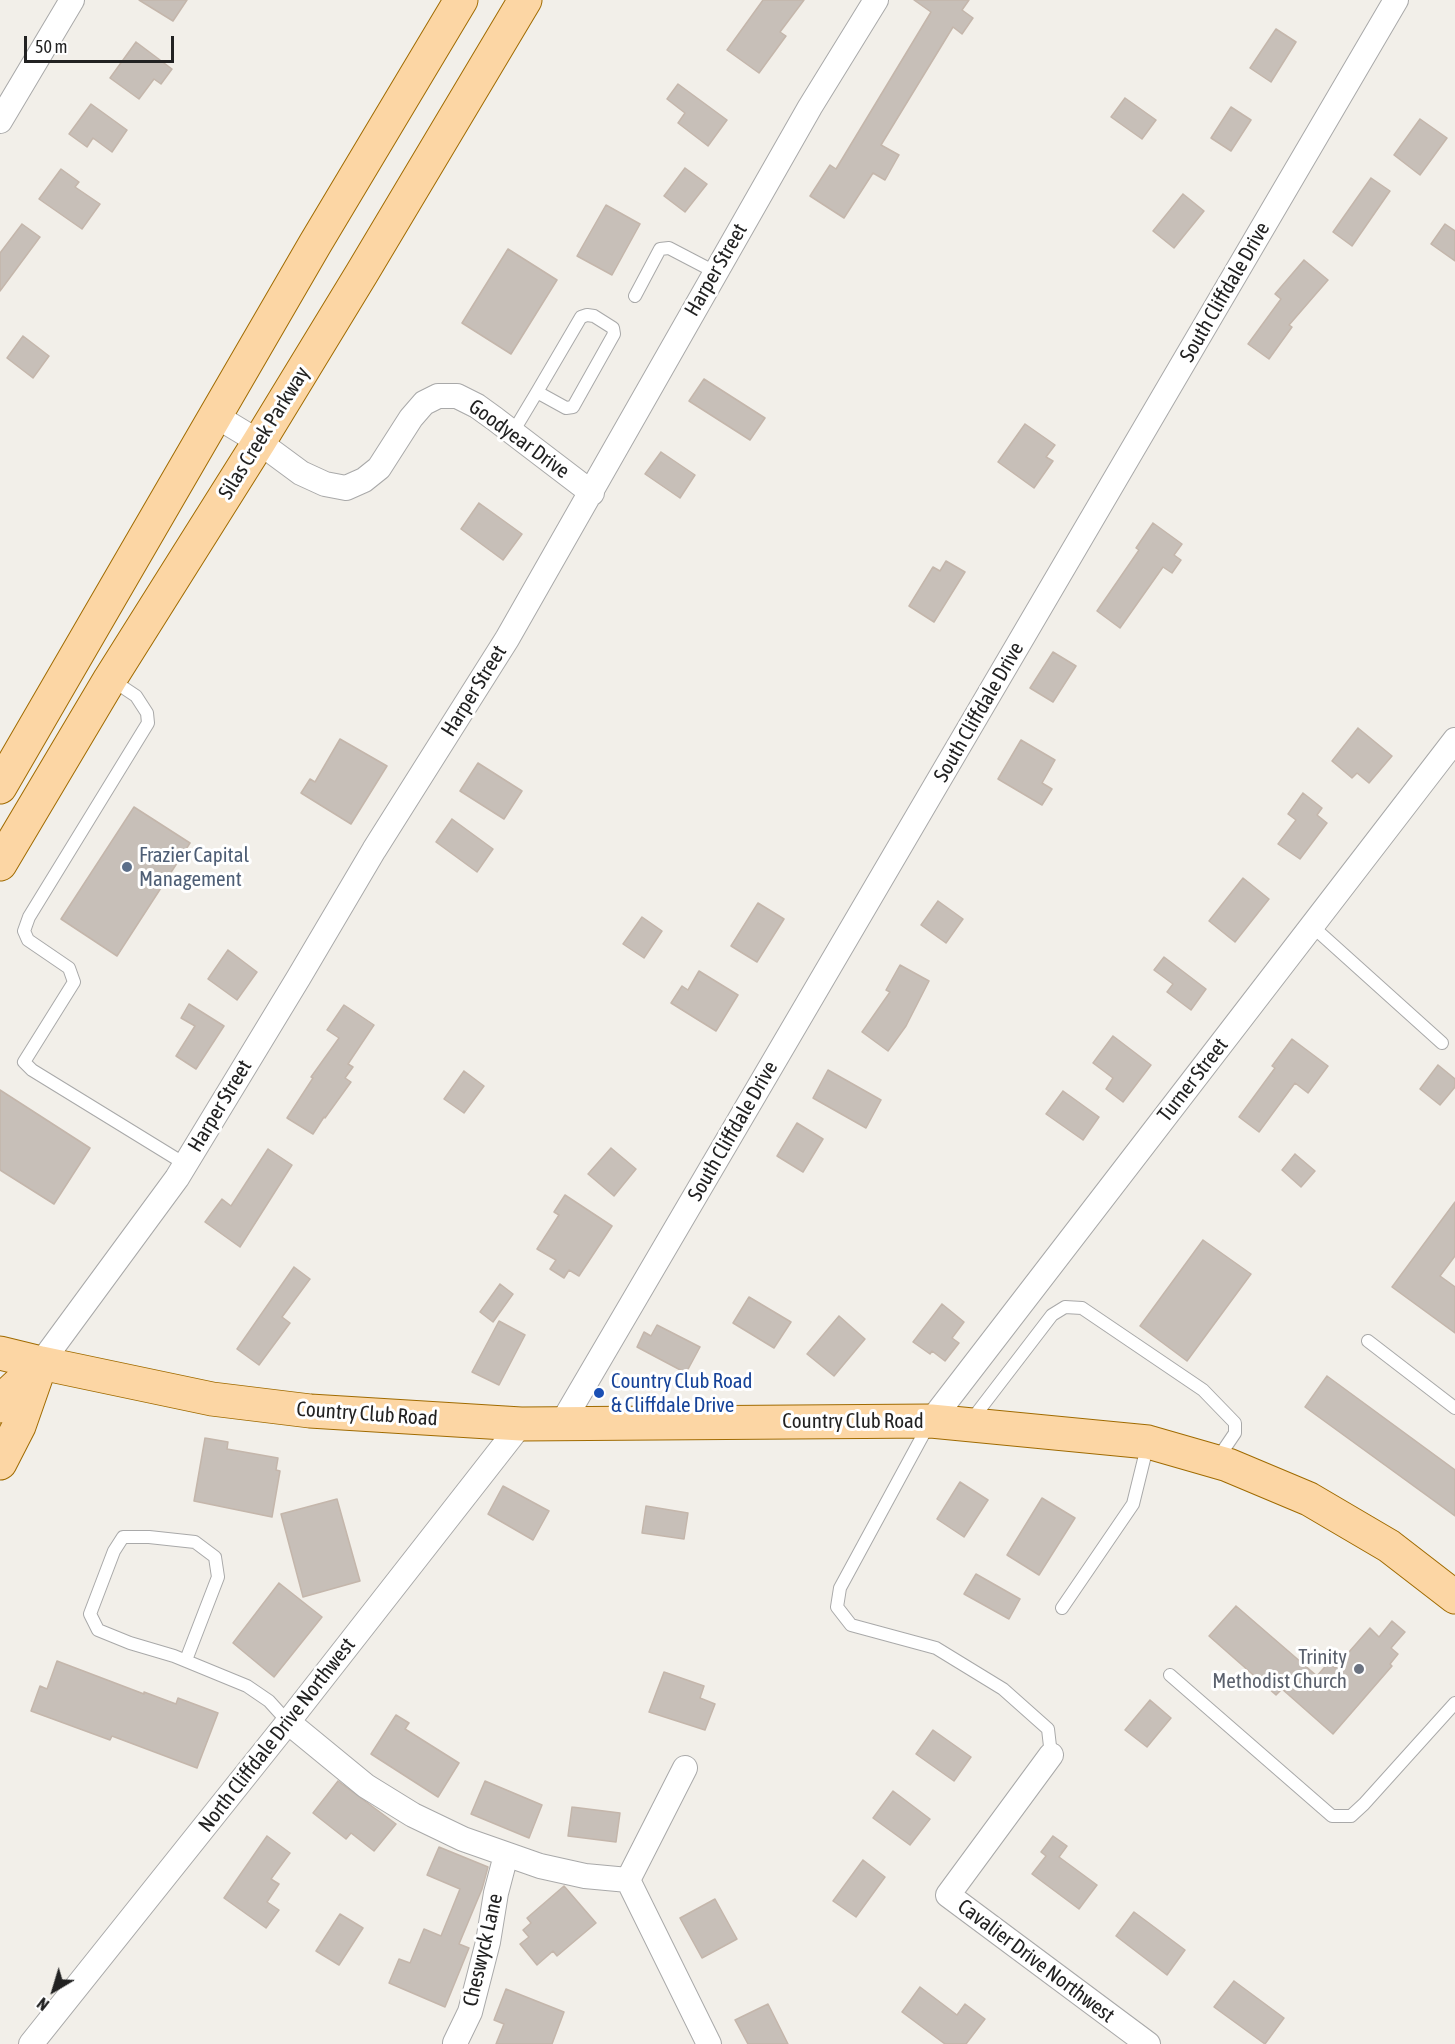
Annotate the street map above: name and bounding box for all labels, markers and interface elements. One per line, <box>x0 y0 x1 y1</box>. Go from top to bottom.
scale bar <box>27 24 177 62</box>
text: 50 m <box>35 36 67 57</box>
street label: South Cliffdale Drive <box>1175 218 1275 366</box>
street label: Harper Street <box>679 219 753 321</box>
street label: Silas Creek Parkway <box>213 362 315 504</box>
street label: Goodyear Drive <box>464 394 574 484</box>
street label: South Cliffdale Drive <box>929 638 1029 786</box>
street label: Harper Street <box>436 641 512 741</box>
place label: Frazier Capital Management <box>139 842 249 892</box>
marker: Frazier Capital Management <box>120 860 134 874</box>
street label: Turner Street <box>1152 1033 1234 1127</box>
street label: Harper Street <box>183 1055 257 1157</box>
street label: South Cliffdale Drive <box>683 1057 783 1205</box>
place label: Country Club Road & Cliffdale Drive <box>611 1368 752 1418</box>
marker: Country Club Road & Cliffdale Drive <box>592 1386 606 1400</box>
street label: Country Club Road <box>296 1396 438 1432</box>
street label: Country Club Road <box>782 1408 924 1434</box>
street label: North Cliffdale Drive Northwest <box>193 1633 361 1837</box>
place label: Trinity Methodist Church <box>1212 1644 1347 1694</box>
marker: Trinity Methodist Church <box>1352 1662 1366 1676</box>
street label: Cheswyck Lane <box>458 1891 508 2009</box>
street label: Cavalier Drive Northwest <box>953 1894 1119 2028</box>
north arrow <box>24 1960 84 2020</box>
text: N <box>34 1994 52 2014</box>

